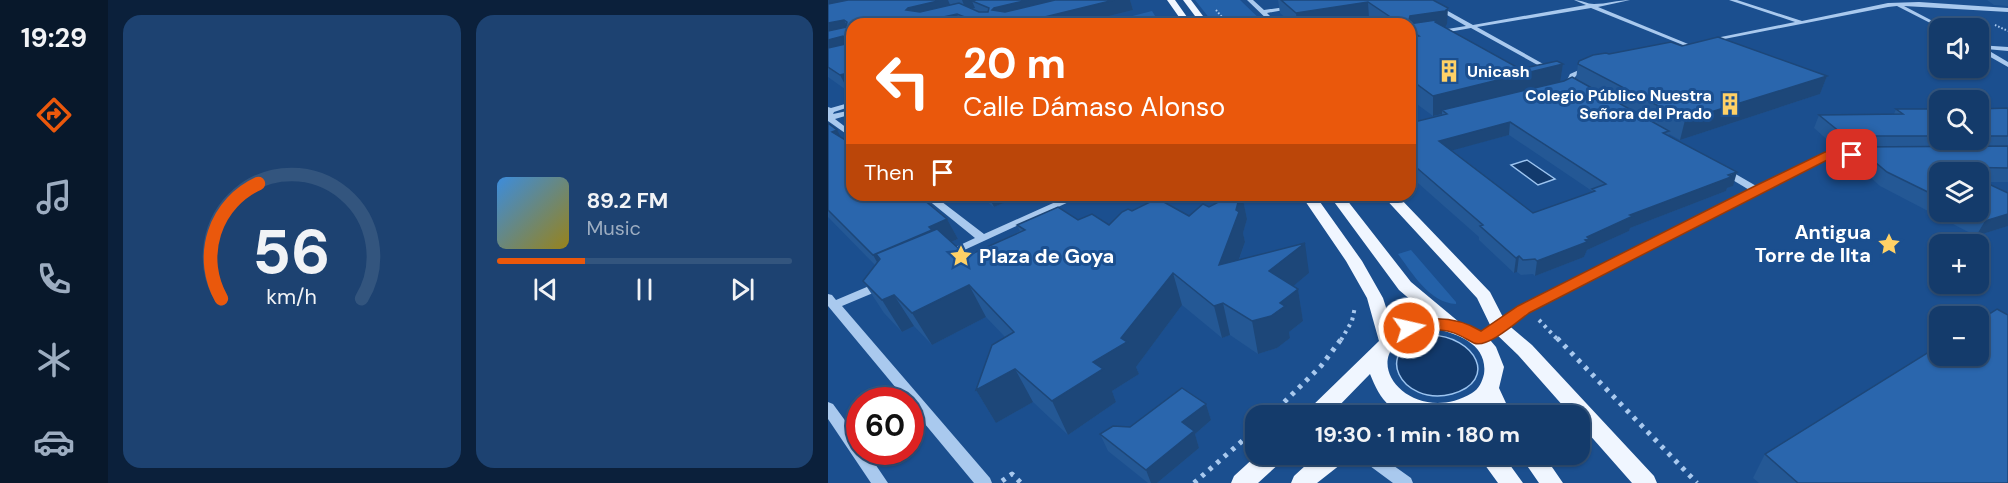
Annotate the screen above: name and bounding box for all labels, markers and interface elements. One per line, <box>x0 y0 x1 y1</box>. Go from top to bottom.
map controls <box>1929 18 1989 366</box>
button: sound <box>1929 18 1989 78</box>
text: 19:29 <box>21 20 87 55</box>
text: 20 m <box>963 36 1066 91</box>
icon: left <box>864 42 942 120</box>
building icon: Unicash <box>1436 58 1462 84</box>
place label: Unicash <box>1467 61 1530 82</box>
place label: Colegio Público Nuestra Señora del Prado <box>1525 85 1712 124</box>
text: Calle Dámaso Alonso <box>963 89 1225 124</box>
button: search <box>1929 90 1989 150</box>
building icon: Colegio Público Nuestra Señora del Prado <box>1717 91 1743 117</box>
icon: directions <box>33 94 75 136</box>
pin <box>1826 129 1877 180</box>
icon: arrive <box>1835 138 1868 171</box>
icon: arrive <box>926 156 959 189</box>
text: Then <box>864 158 914 187</box>
button: layers <box>1929 162 1989 222</box>
icon: music <box>33 176 75 218</box>
text: 89.2 FM <box>587 186 668 215</box>
text: 56 <box>253 211 331 292</box>
text: Music <box>587 215 641 241</box>
place label: Antigua Torre de Ilta <box>1755 219 1871 268</box>
place icon: Antigua Torre de Ilta <box>1876 231 1902 257</box>
button: + <box>1929 234 1989 294</box>
place icon: Plaza de Goya <box>948 243 974 269</box>
place label: Plaza de Goya <box>979 243 1114 269</box>
icon: phone <box>33 258 75 300</box>
icon: previous <box>529 273 562 306</box>
icon: pause <box>628 273 661 306</box>
icon: next <box>726 273 759 306</box>
text: km/h <box>266 283 317 311</box>
position arrow <box>1377 296 1441 360</box>
button: − <box>1929 306 1989 366</box>
icon: climate <box>33 339 75 381</box>
speed limit sign: 60 <box>846 387 924 465</box>
text: 19:30 · 1 min · 180 m <box>1315 420 1520 449</box>
icon: car <box>33 421 75 463</box>

